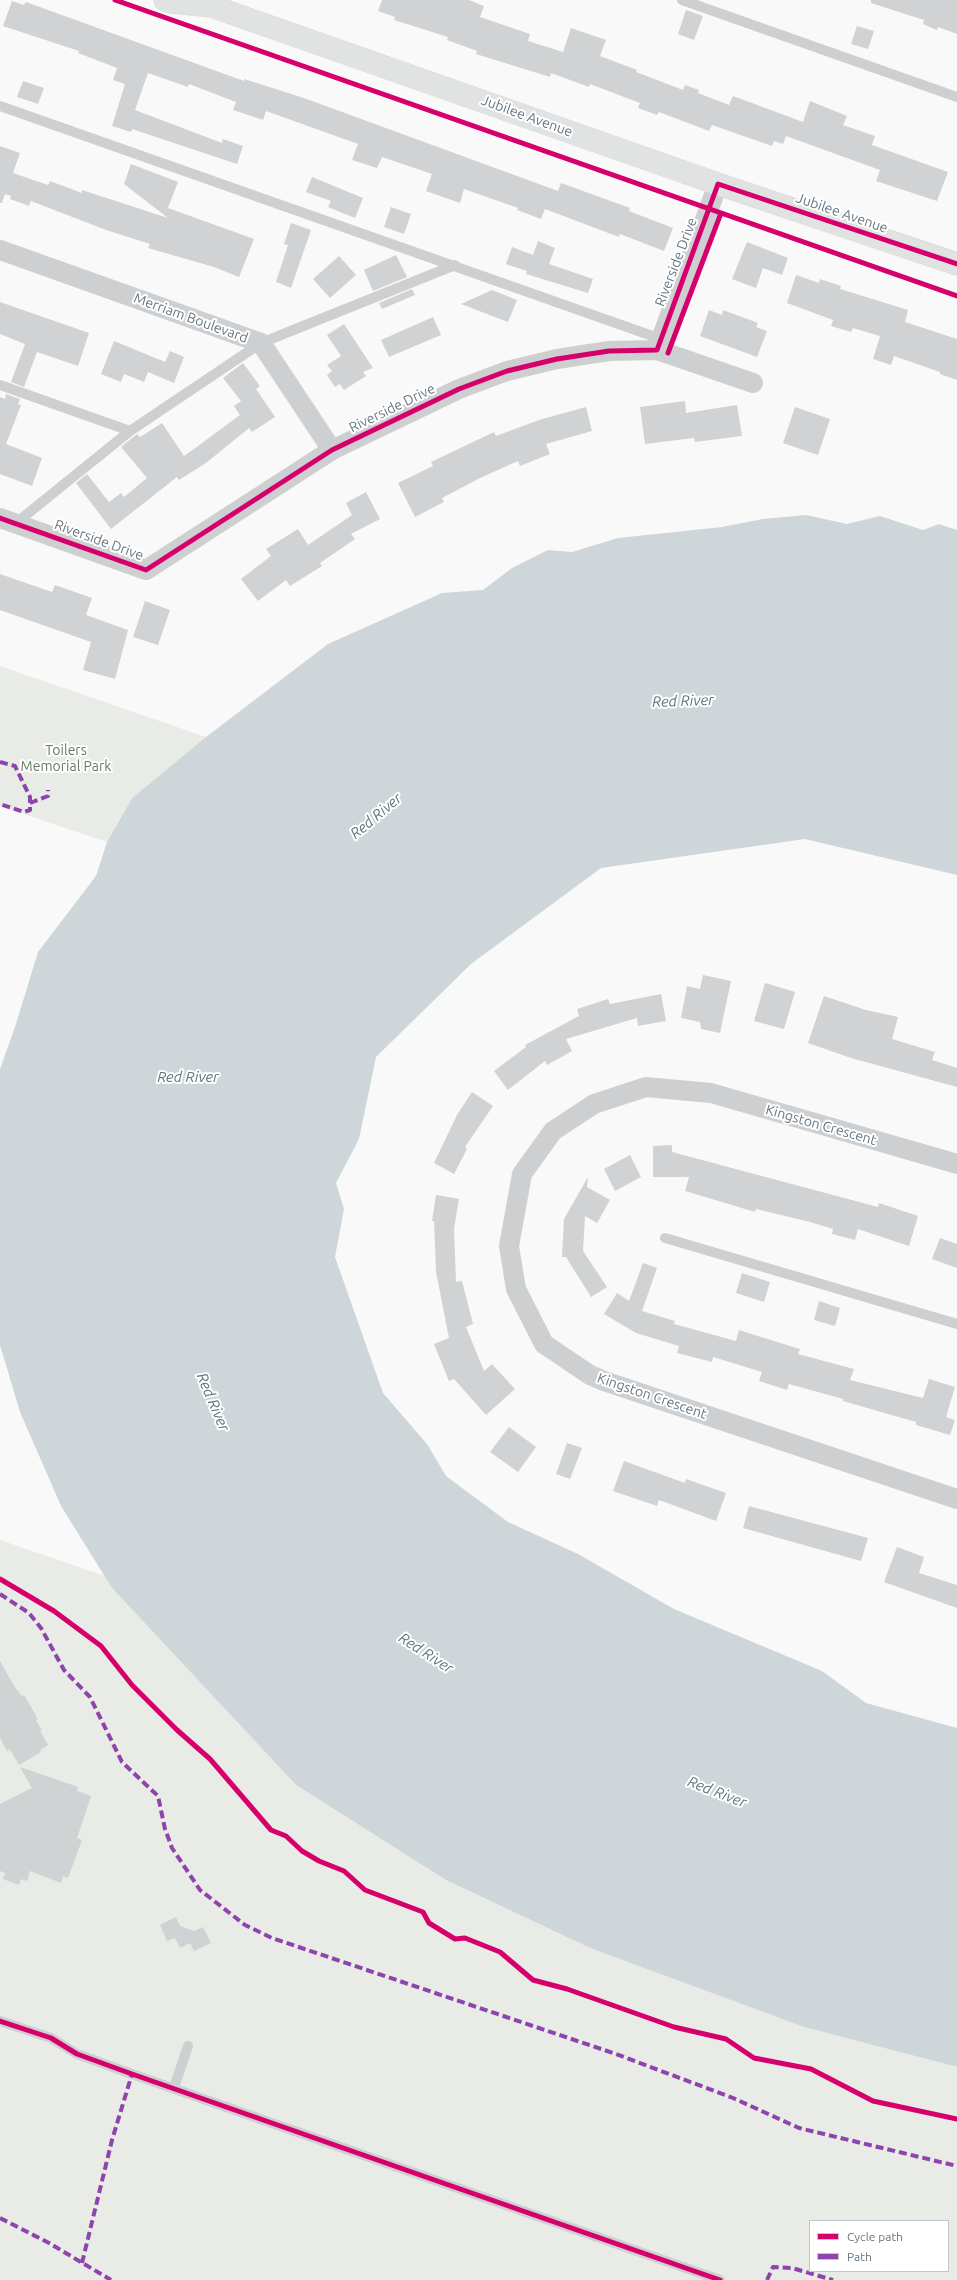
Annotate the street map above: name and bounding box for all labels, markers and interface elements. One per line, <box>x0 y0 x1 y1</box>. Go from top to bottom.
street label: Jubilee Avenue <box>479 92 575 140</box>
street label: Jubilee Avenue <box>794 189 890 237</box>
street label: Riverside Drive <box>651 215 701 309</box>
street label: Merriam Boulevard <box>132 290 250 346</box>
street label: Riverside Drive <box>346 380 438 436</box>
street label: Riverside Drive <box>52 516 146 564</box>
water label: Red River <box>652 691 714 711</box>
park label: Toilers Memorial Park <box>21 742 111 774</box>
water label: Red River <box>347 789 405 843</box>
water label: Red River <box>157 1068 219 1086</box>
street label: Kingston Crescent <box>764 1101 878 1149</box>
street label: Kingston Crescent <box>595 1369 709 1423</box>
water label: Red River <box>193 1370 233 1434</box>
water label: Red River <box>395 1629 457 1677</box>
water label: Red River <box>685 1773 749 1811</box>
legend <box>809 2220 949 2272</box>
text: Cycle path <box>847 2230 903 2243</box>
text: Path <box>847 2250 872 2263</box>

